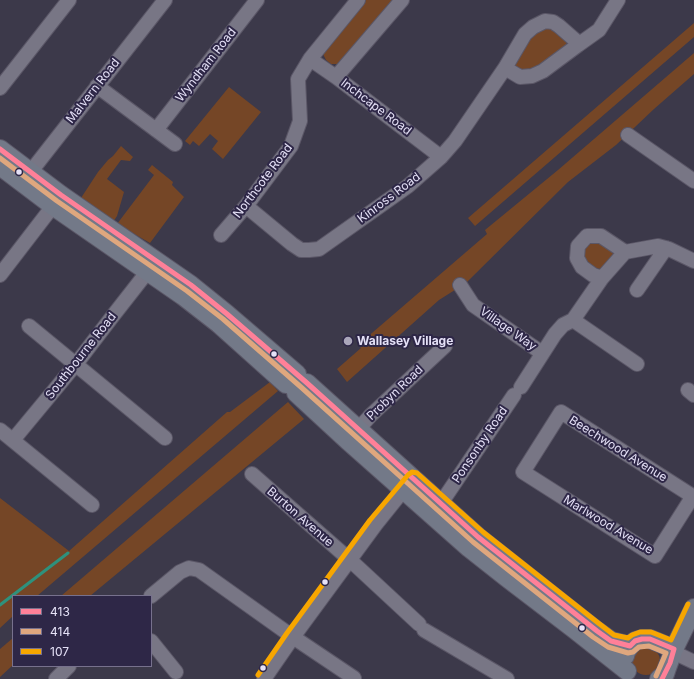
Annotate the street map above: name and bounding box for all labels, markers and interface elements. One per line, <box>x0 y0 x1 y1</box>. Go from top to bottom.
street label: Wyndham Road <box>173 25 239 105</box>
street label: Malvern Road <box>63 56 123 126</box>
street label: Inchcape Road <box>338 76 414 138</box>
street label: Northcote Road <box>230 141 296 221</box>
unlabelled marker <box>14 167 24 177</box>
street label: Kinross Road <box>355 170 423 226</box>
street label: Village Way <box>477 304 539 354</box>
street label: Southbourne Road <box>43 310 119 402</box>
place label: Wallasey Village <box>357 334 453 348</box>
marker: Wallasey Village <box>342 335 354 347</box>
unlabelled marker <box>269 349 279 359</box>
street label: Probyn Road <box>364 363 426 423</box>
street label: Ponsonby Road <box>449 404 511 486</box>
street label: Beechwood Avenue <box>566 413 670 485</box>
street label: Burton Avenue <box>264 484 336 550</box>
street label: Marlwood Avenue <box>561 493 655 557</box>
unlabelled marker <box>320 577 330 587</box>
legend <box>12 595 152 667</box>
text: 413 <box>50 604 70 619</box>
unlabelled marker <box>577 623 587 633</box>
text: 414 <box>50 624 70 639</box>
text: 107 <box>50 644 69 659</box>
unlabelled marker <box>258 663 268 673</box>

